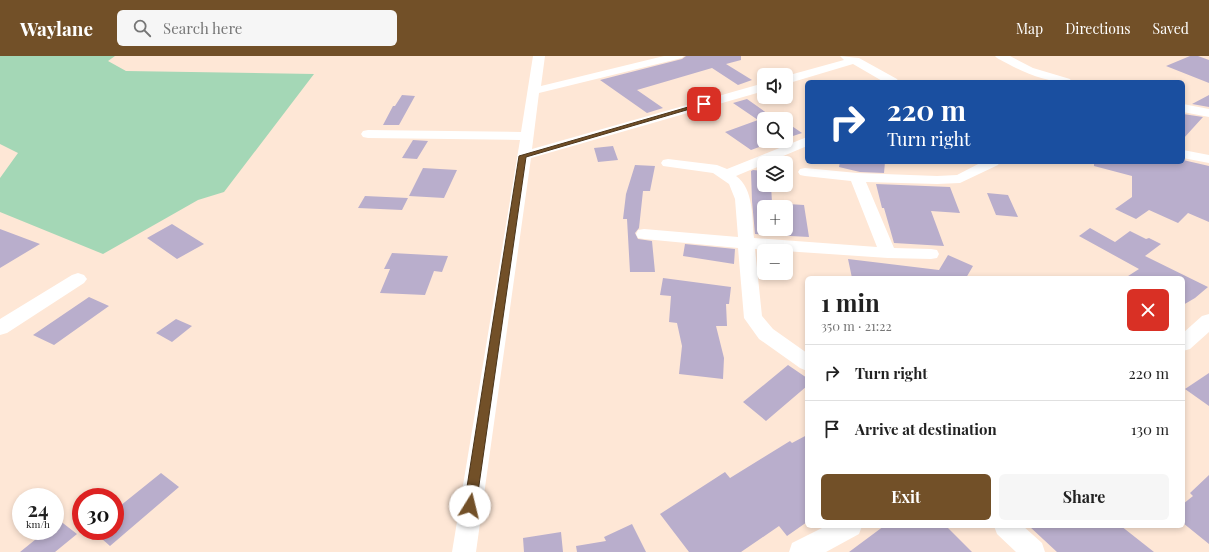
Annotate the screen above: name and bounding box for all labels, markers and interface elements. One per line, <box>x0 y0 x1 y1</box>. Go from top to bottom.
search box <box>117 10 397 46</box>
text: Waylane <box>20 15 93 41</box>
icon: search <box>131 17 153 39</box>
text: Search here <box>163 18 242 38</box>
text: Map <box>1016 19 1043 38</box>
text: Directions <box>1065 19 1131 38</box>
text: Saved <box>1153 19 1189 38</box>
map controls <box>757 68 793 280</box>
button: sound <box>757 68 793 104</box>
pin <box>687 87 721 121</box>
text: 220 m <box>887 91 966 128</box>
icon: arrive <box>693 93 715 115</box>
icon: right <box>821 96 873 148</box>
button: search <box>757 112 793 148</box>
text: Turn right <box>887 127 970 151</box>
button: layers <box>757 156 793 192</box>
button: + <box>757 200 793 236</box>
button: − <box>757 244 793 280</box>
text: 1 min <box>821 286 880 318</box>
button: close <box>1127 289 1169 331</box>
text: 350 m · 21:22 <box>821 317 892 334</box>
icon: right <box>821 362 843 384</box>
text: Turn right <box>855 363 928 383</box>
text: 220 m <box>1129 363 1169 383</box>
icon: arrive <box>821 418 843 440</box>
text: Arrive at destination <box>855 419 997 439</box>
text: 130 m <box>1131 419 1169 439</box>
button: Exit <box>821 474 991 520</box>
button: Share <box>999 474 1169 520</box>
position arrow <box>449 485 491 527</box>
speed limit sign: 30 <box>72 488 124 540</box>
text: 24 <box>27 495 49 522</box>
text: km/h <box>26 517 50 531</box>

